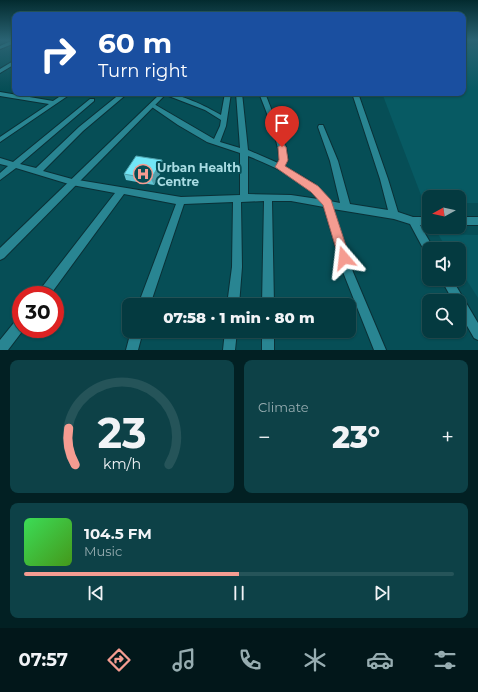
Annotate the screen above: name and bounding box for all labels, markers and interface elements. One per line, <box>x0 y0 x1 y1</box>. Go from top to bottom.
text: 60 m <box>98 26 172 60</box>
icon: right <box>32 28 84 80</box>
text: Turn right <box>98 60 188 82</box>
pin <box>265 106 299 147</box>
icon: arrive <box>271 112 293 134</box>
place label: Urban Health Centre <box>157 160 240 189</box>
hospital icon: Urban Health Centre <box>132 163 154 185</box>
north arrow <box>422 190 466 234</box>
map controls <box>422 190 466 338</box>
position arrow <box>323 237 365 279</box>
button: sound <box>422 242 466 286</box>
speed limit sign: 30 <box>12 286 64 338</box>
button: search <box>422 294 466 338</box>
text: 07:58 · 1 min · 80 m <box>163 308 315 327</box>
text: Climate <box>258 399 309 415</box>
text: 23 <box>97 407 147 457</box>
text: 23° <box>332 419 380 456</box>
text: − <box>258 424 271 451</box>
text: + <box>441 424 454 451</box>
text: km/h <box>103 454 141 472</box>
text: 104.5 FM <box>84 524 152 543</box>
text: Music <box>84 543 122 559</box>
icon: previous <box>85 582 107 604</box>
icon: pause <box>228 582 250 604</box>
icon: next <box>371 582 393 604</box>
icon: directions <box>105 646 133 674</box>
icon: music <box>170 646 198 674</box>
icon: phone <box>236 646 264 674</box>
icon: climate <box>301 646 329 674</box>
icon: car <box>366 646 394 674</box>
icon: filters <box>431 646 459 674</box>
text: 07:57 <box>19 649 68 671</box>

